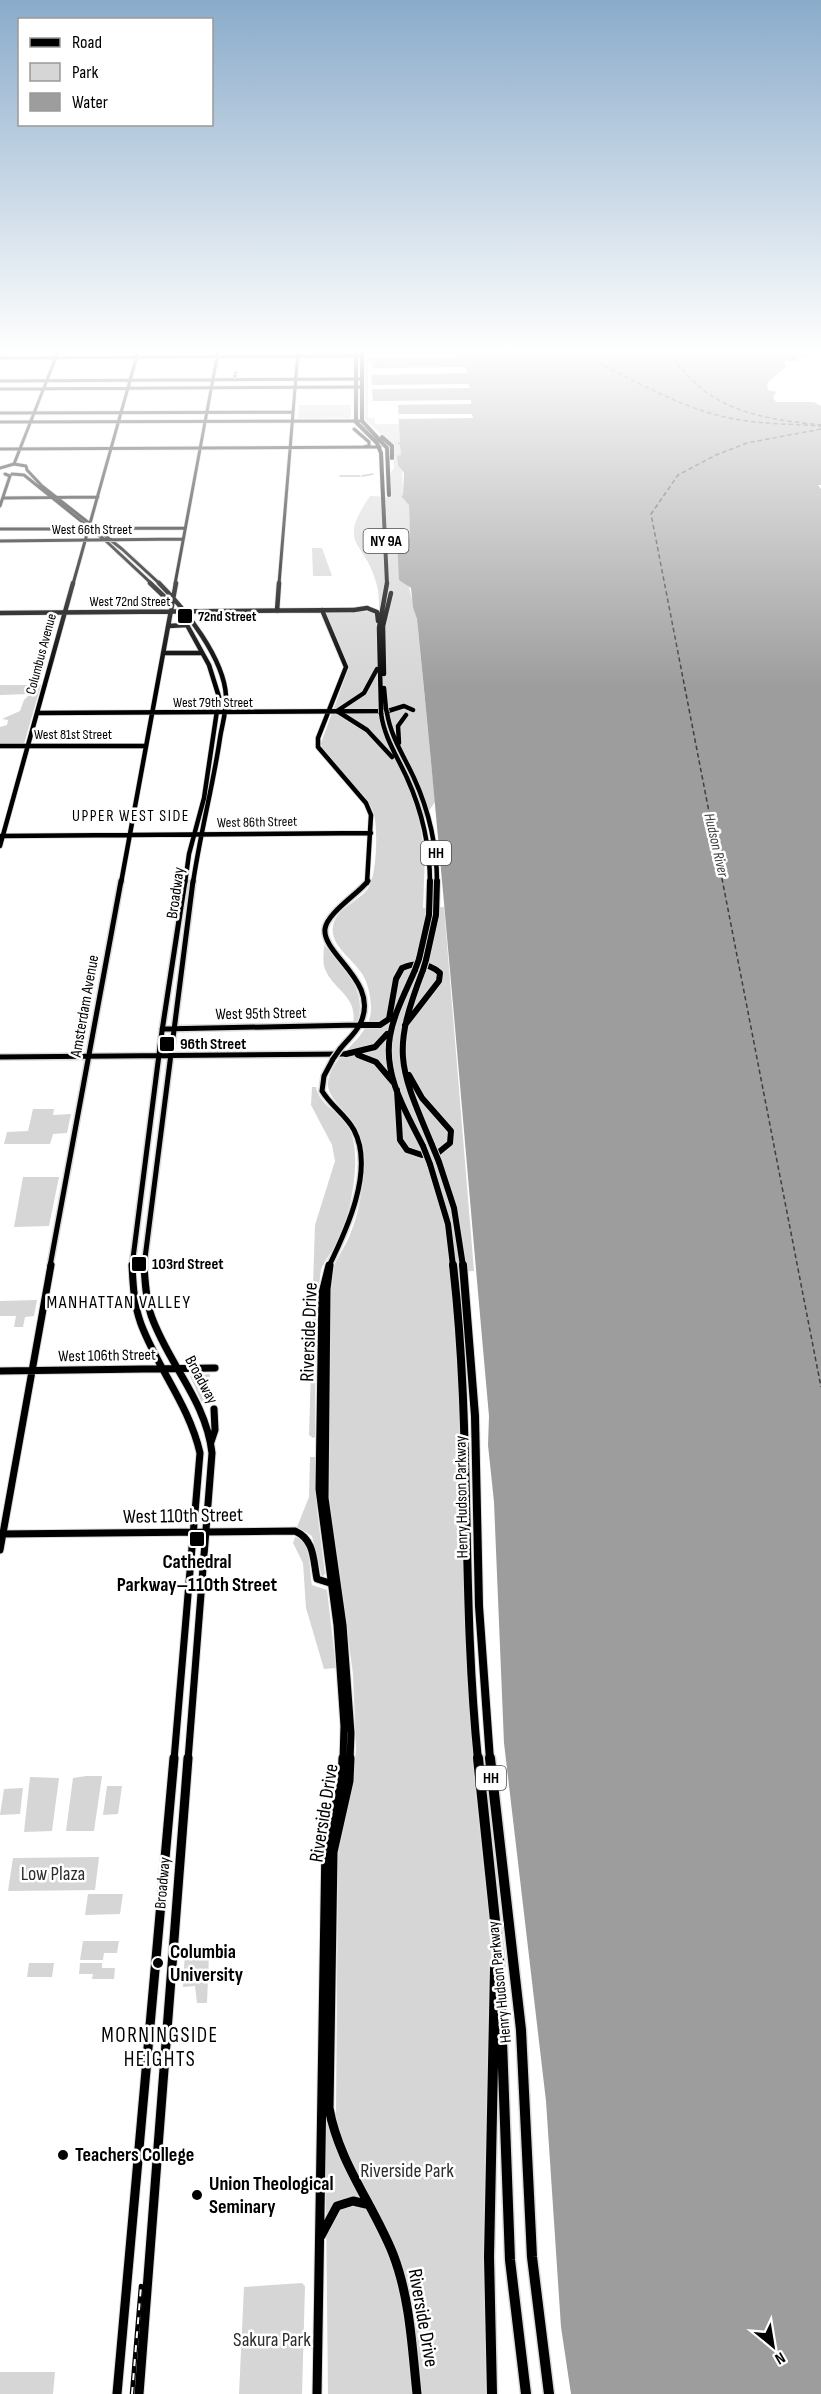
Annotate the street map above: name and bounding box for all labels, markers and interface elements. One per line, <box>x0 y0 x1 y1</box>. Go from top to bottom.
legend <box>18 18 213 126</box>
text: Road <box>72 32 102 53</box>
text: Park <box>72 62 98 83</box>
text: Water <box>72 92 108 113</box>
street label: West 66th Street <box>52 521 132 538</box>
road number: NY 9A <box>364 529 408 553</box>
street label: West 72nd Street <box>90 593 170 610</box>
marker: 72nd Street <box>176 607 194 625</box>
place label: 72nd Street <box>198 608 257 625</box>
street label: Columbus Avenue <box>22 612 60 696</box>
street label: West 79th Street <box>173 694 253 711</box>
street label: West 81st Street <box>34 726 112 743</box>
district label: UPPER WEST SIDE <box>72 807 190 826</box>
water label: Hudson River <box>699 811 733 879</box>
street label: West 86th Street <box>217 813 297 831</box>
road number: HH <box>421 841 451 865</box>
street label: Broadway <box>163 866 189 920</box>
street label: Amsterdam Avenue <box>66 953 103 1060</box>
street label: West 95th Street <box>215 1004 307 1024</box>
marker: 96th Street <box>158 1035 176 1053</box>
place label: 96th Street <box>180 1035 246 1054</box>
marker: 103rd Street <box>130 1255 148 1273</box>
place label: 103rd Street <box>152 1255 224 1274</box>
street label: Riverside Drive <box>295 1282 323 1382</box>
district label: MANHATTAN VALLEY <box>47 1292 191 1313</box>
street label: West 106th Street <box>58 1346 156 1366</box>
street label: Broadway <box>180 1353 222 1407</box>
street label: Henry Hudson Parkway <box>451 1436 473 1558</box>
street label: West 110th Street <box>123 1503 243 1529</box>
marker: Cathedral Parkway–110th Street <box>188 1530 206 1548</box>
place label: Cathedral Parkway–110th Street <box>117 1550 278 1597</box>
street label: Riverside Drive <box>304 1762 344 1864</box>
road number: HH <box>476 1766 506 1790</box>
street label: Broadway <box>151 1856 175 1910</box>
park label: Low Plaza <box>21 1862 85 1886</box>
street label: Henry Hudson Parkway <box>484 1920 516 2044</box>
place label: Columbia University <box>170 1940 244 1987</box>
marker: Columbia University <box>151 1956 165 1970</box>
district label: MORNINGSIDE HEIGHTS <box>101 2023 219 2072</box>
place label: Teachers College <box>75 2143 194 2167</box>
marker: Teachers College <box>56 2148 70 2162</box>
park label: Riverside Park <box>360 2159 454 2183</box>
place label: Union Theological Seminary <box>209 2172 334 2219</box>
marker: Union Theological Seminary <box>190 2188 204 2202</box>
street label: Riverside Drive <box>403 2267 443 2369</box>
north arrow <box>743 2316 803 2376</box>
park label: Sakura Park <box>233 2328 311 2352</box>
text: N <box>771 2347 788 2368</box>

